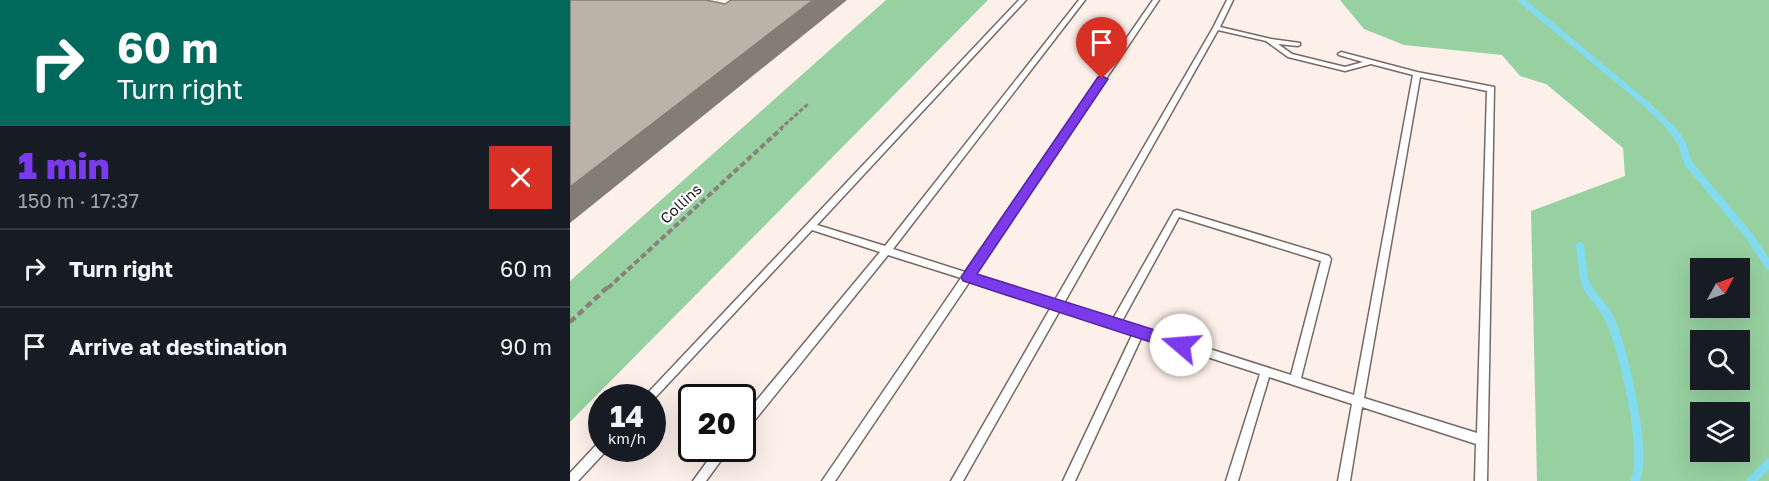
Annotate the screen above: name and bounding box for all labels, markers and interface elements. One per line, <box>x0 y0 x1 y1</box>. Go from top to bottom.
pin <box>1076 17 1127 79</box>
text: 60 m <box>117 22 218 72</box>
icon: right <box>18 24 96 102</box>
icon: arrive <box>1085 26 1118 59</box>
text: Turn right <box>117 73 243 105</box>
text: 1 min <box>18 144 109 187</box>
button: close <box>489 146 552 209</box>
street label: Collins <box>656 180 705 227</box>
text: 150 m · 17:37 <box>18 188 139 212</box>
icon: right <box>18 252 51 285</box>
text: Turn right <box>69 255 173 282</box>
text: 60 m <box>500 255 552 282</box>
north arrow <box>1690 258 1750 318</box>
map controls <box>1690 258 1750 462</box>
position arrow <box>1149 313 1213 377</box>
icon: arrive <box>18 330 51 363</box>
button: search <box>1690 330 1750 390</box>
text: Arrive at destination <box>69 333 287 360</box>
text: 90 m <box>500 333 552 360</box>
speed limit sign: 20 <box>678 384 756 462</box>
text: 14 <box>610 398 644 434</box>
button: layers <box>1690 402 1750 462</box>
text: km/h <box>608 429 646 447</box>

